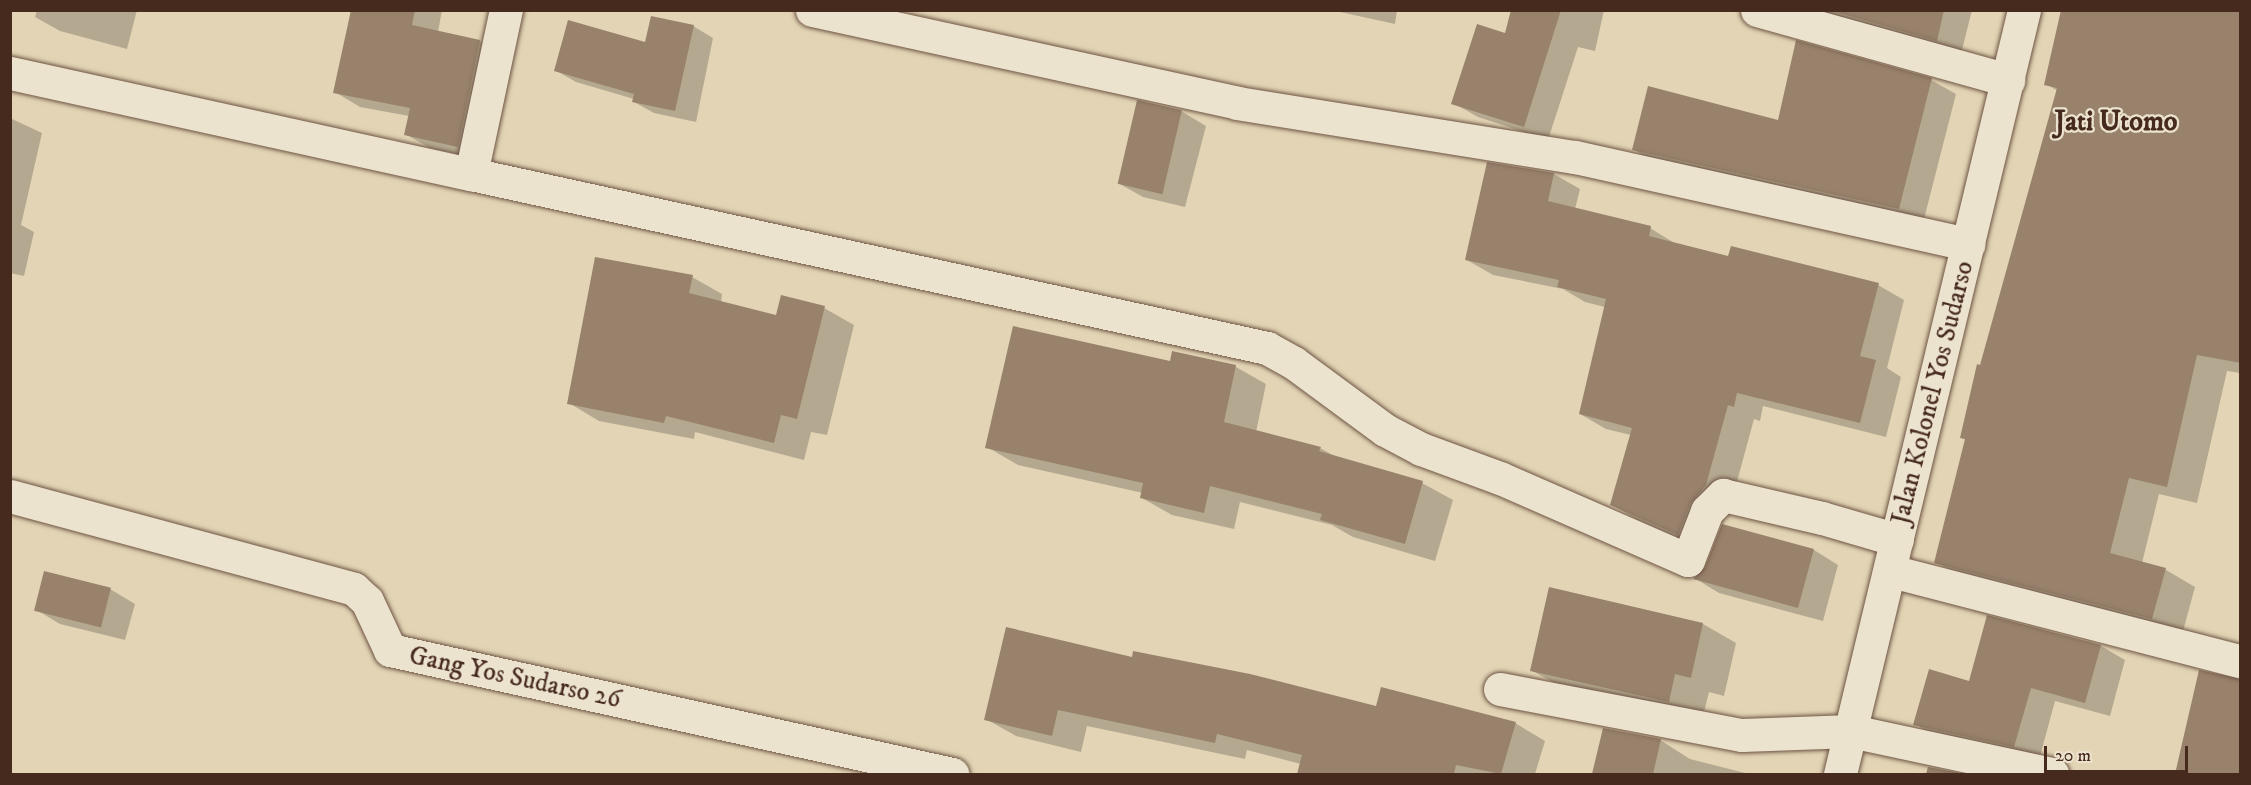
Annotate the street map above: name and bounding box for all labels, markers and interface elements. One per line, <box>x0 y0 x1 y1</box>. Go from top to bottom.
district label: Jati Utomo <box>2055 105 2177 139</box>
street label: Jalan Kolonel Yos Sudarso <box>1885 258 1981 528</box>
street label: Gang Yos Sudarso 26 <box>406 640 624 716</box>
scale bar <box>2047 734 2191 772</box>
text: 20 m <box>2055 745 2091 767</box>

